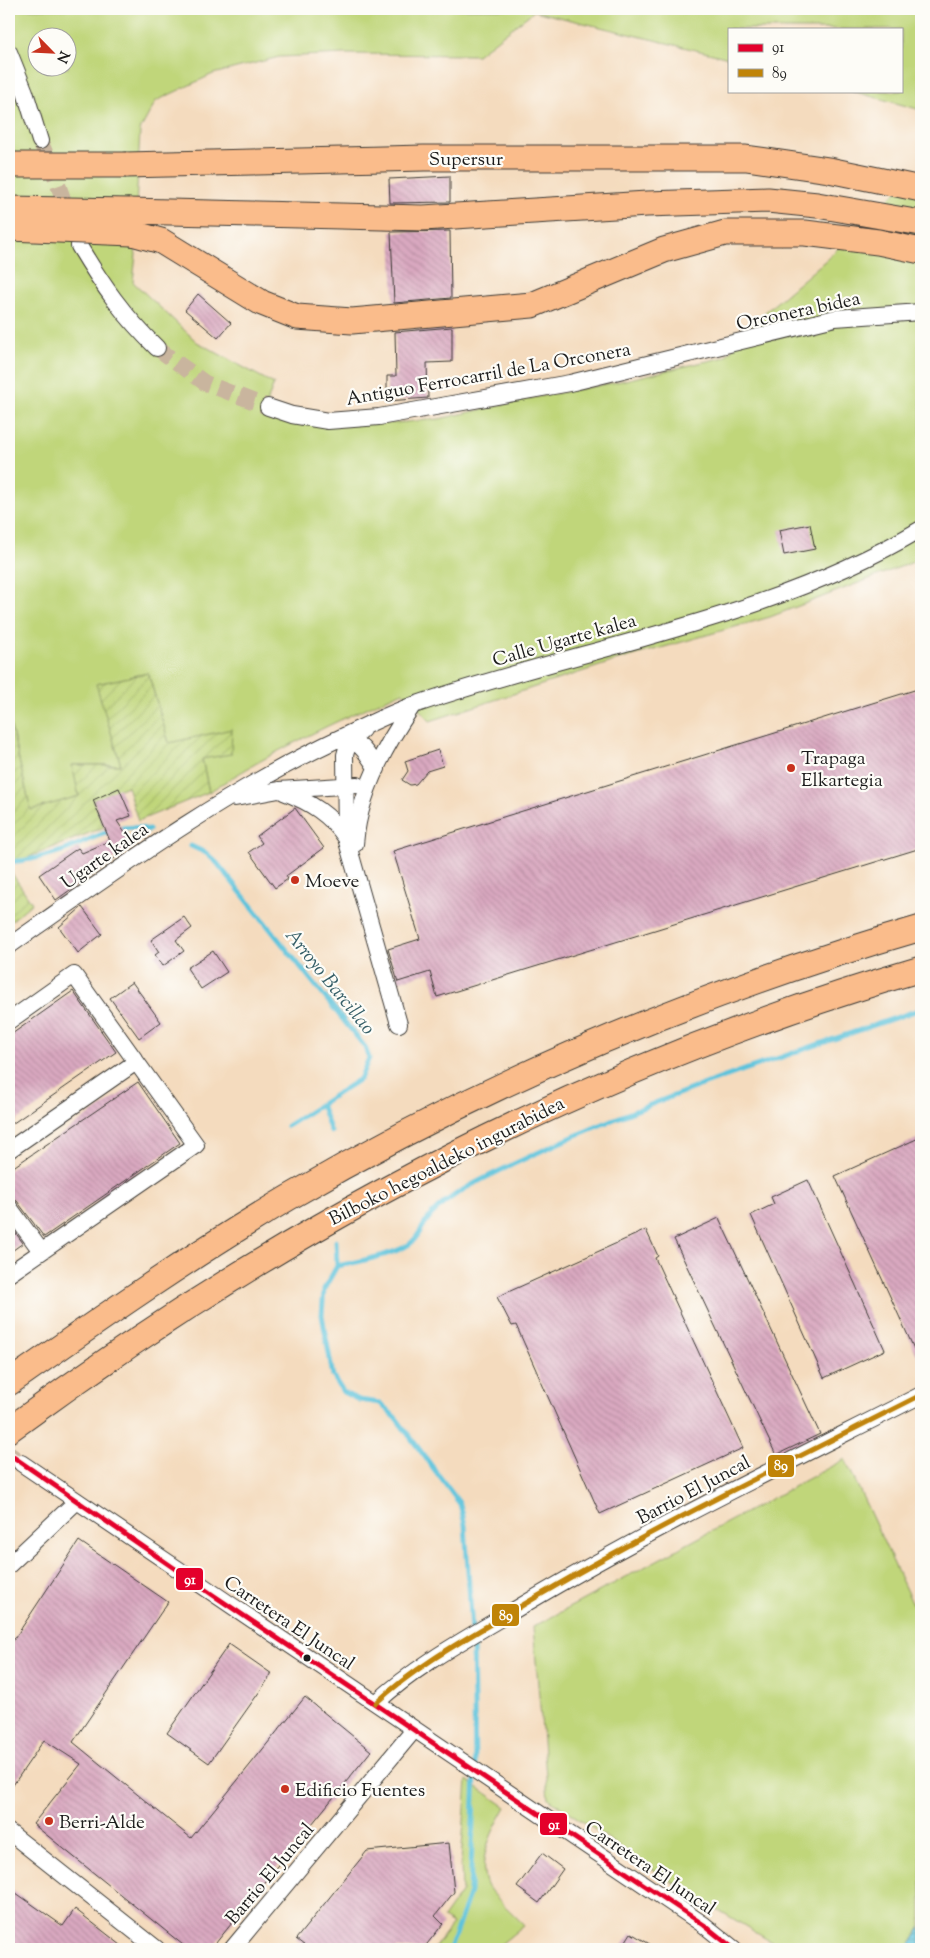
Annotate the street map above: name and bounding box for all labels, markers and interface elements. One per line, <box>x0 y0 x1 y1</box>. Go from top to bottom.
north arrow <box>28 28 78 78</box>
legend <box>728 28 902 92</box>
text: 91 <box>772 38 784 59</box>
text: N <box>51 47 73 66</box>
text: 89 <box>772 64 787 85</box>
street label: Supersur <box>429 147 503 174</box>
street label: Orconera bidea <box>734 286 863 339</box>
street label: Antiguo Ferrocarril de La Orconera <box>344 337 633 414</box>
street label: Calle Ugarte kalea <box>490 608 640 675</box>
place label: Trapaga Elkartegia <box>801 746 883 795</box>
marker: Trapaga Elkartegia <box>785 762 797 774</box>
street label: Ugarte kalea <box>56 817 155 897</box>
place label: Moeve <box>305 869 360 896</box>
marker: Moeve <box>289 874 301 886</box>
water label: Arroyo Barcillao <box>277 923 381 1042</box>
street label: Bilboko hegoaldeko ingurabidea <box>325 1091 570 1234</box>
street label: Barrio El Juncal <box>632 1450 756 1533</box>
line badge: 89 <box>767 1454 795 1478</box>
text: 89 <box>774 1457 788 1477</box>
line badge: 91 <box>175 1567 204 1591</box>
street label: Carretera El Juncal <box>218 1570 359 1678</box>
text: 91 <box>184 1571 196 1591</box>
line badge: 89 <box>491 1603 520 1627</box>
text: 89 <box>499 1607 513 1627</box>
unlabelled marker <box>302 1653 312 1663</box>
place label: Edificio Fuentes <box>295 1778 425 1805</box>
marker: Edificio Fuentes <box>279 1783 291 1795</box>
place label: Berri-Alde <box>59 1810 145 1837</box>
line badge: 91 <box>539 1812 568 1836</box>
marker: Berri-Alde <box>43 1815 55 1827</box>
street label: Carretera El Juncal <box>579 1815 720 1923</box>
text: 91 <box>548 1816 560 1836</box>
street label: Barrio El Juncal <box>220 1818 322 1931</box>

